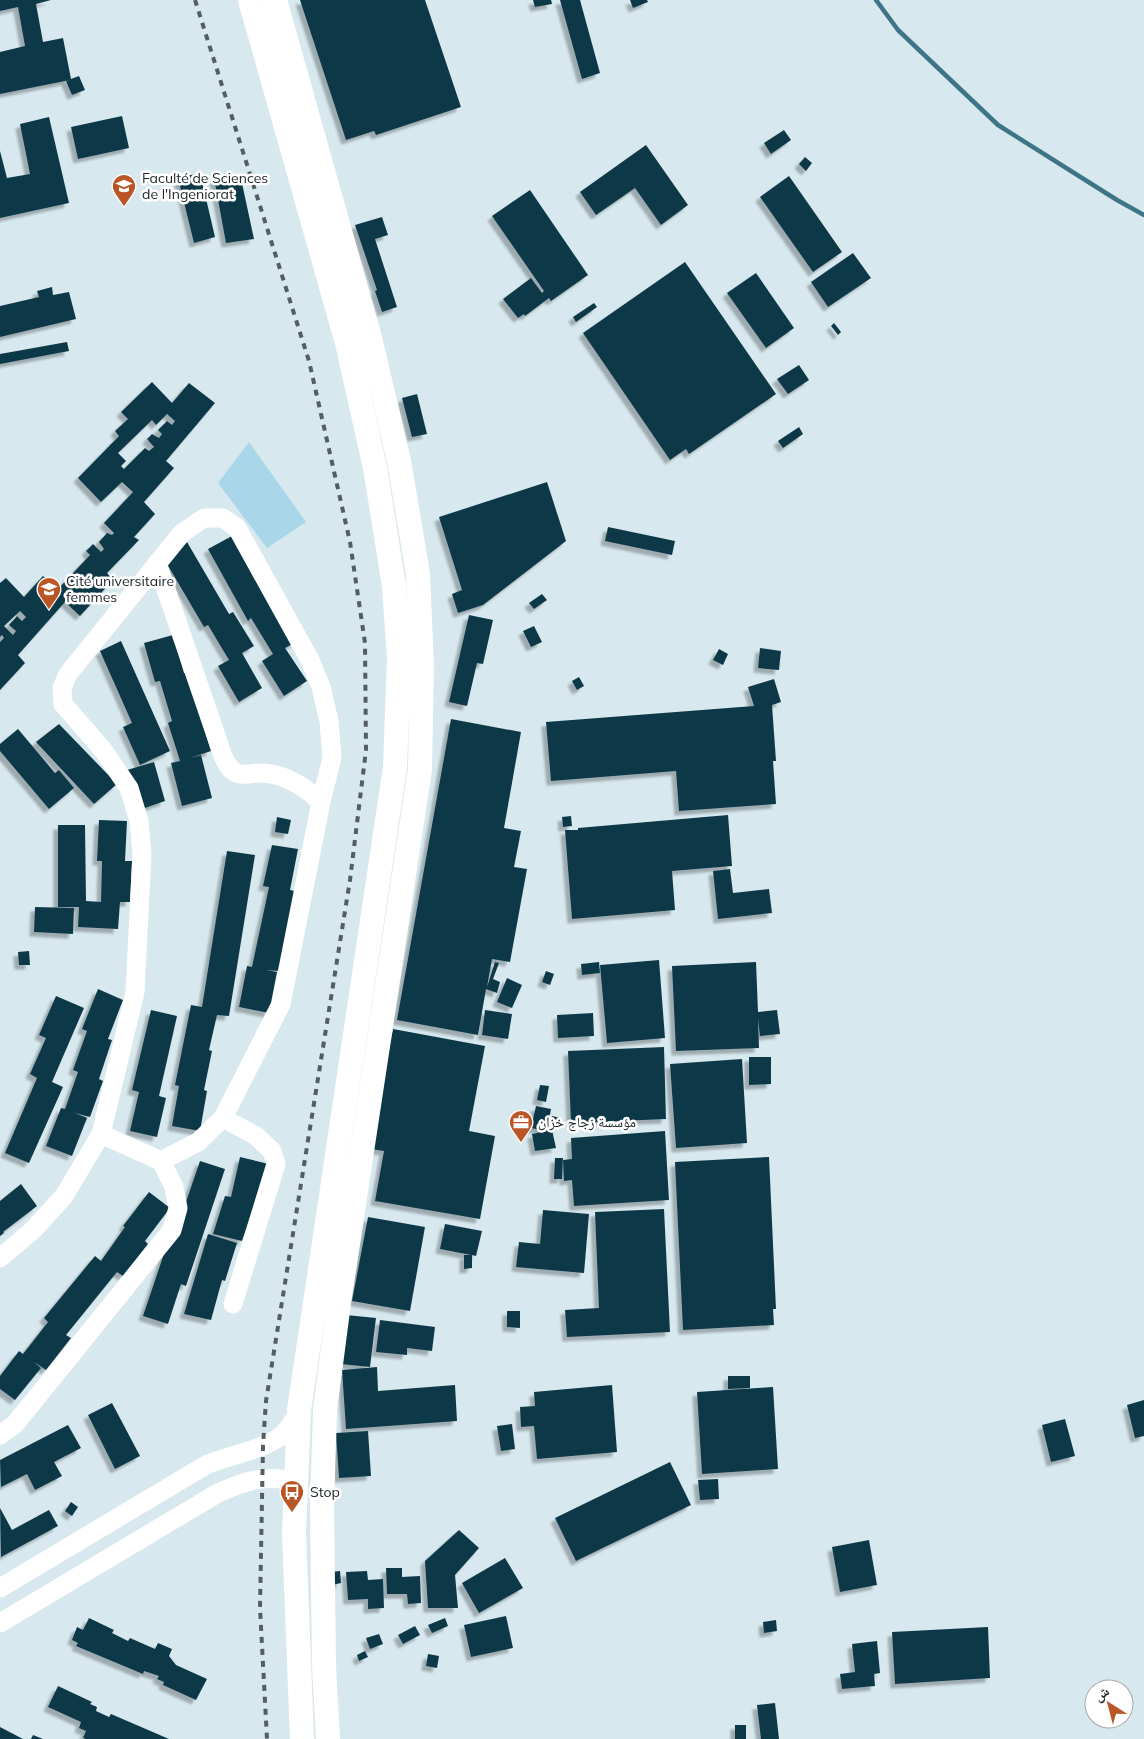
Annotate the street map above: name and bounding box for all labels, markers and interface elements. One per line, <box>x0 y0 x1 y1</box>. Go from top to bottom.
place label: Faculté de Sciences de l'Ingeniorat <box>142 169 268 203</box>
school or university icon: Faculté de Sciences de l'Ingeniorat <box>111 173 137 207</box>
place label: Cité universitaire femmes <box>66 572 174 606</box>
school or university icon: Cité universitaire femmes <box>36 576 62 610</box>
office icon: مؤسسة زجاج خزان <box>508 1109 534 1143</box>
place label: مؤسسة زجاج خزان <box>538 1113 636 1132</box>
bus stop icon: Stop <box>279 1479 305 1513</box>
place label: Stop <box>310 1483 340 1501</box>
north arrow <box>1084 1679 1134 1729</box>
text: ش <box>1090 1682 1113 1705</box>

